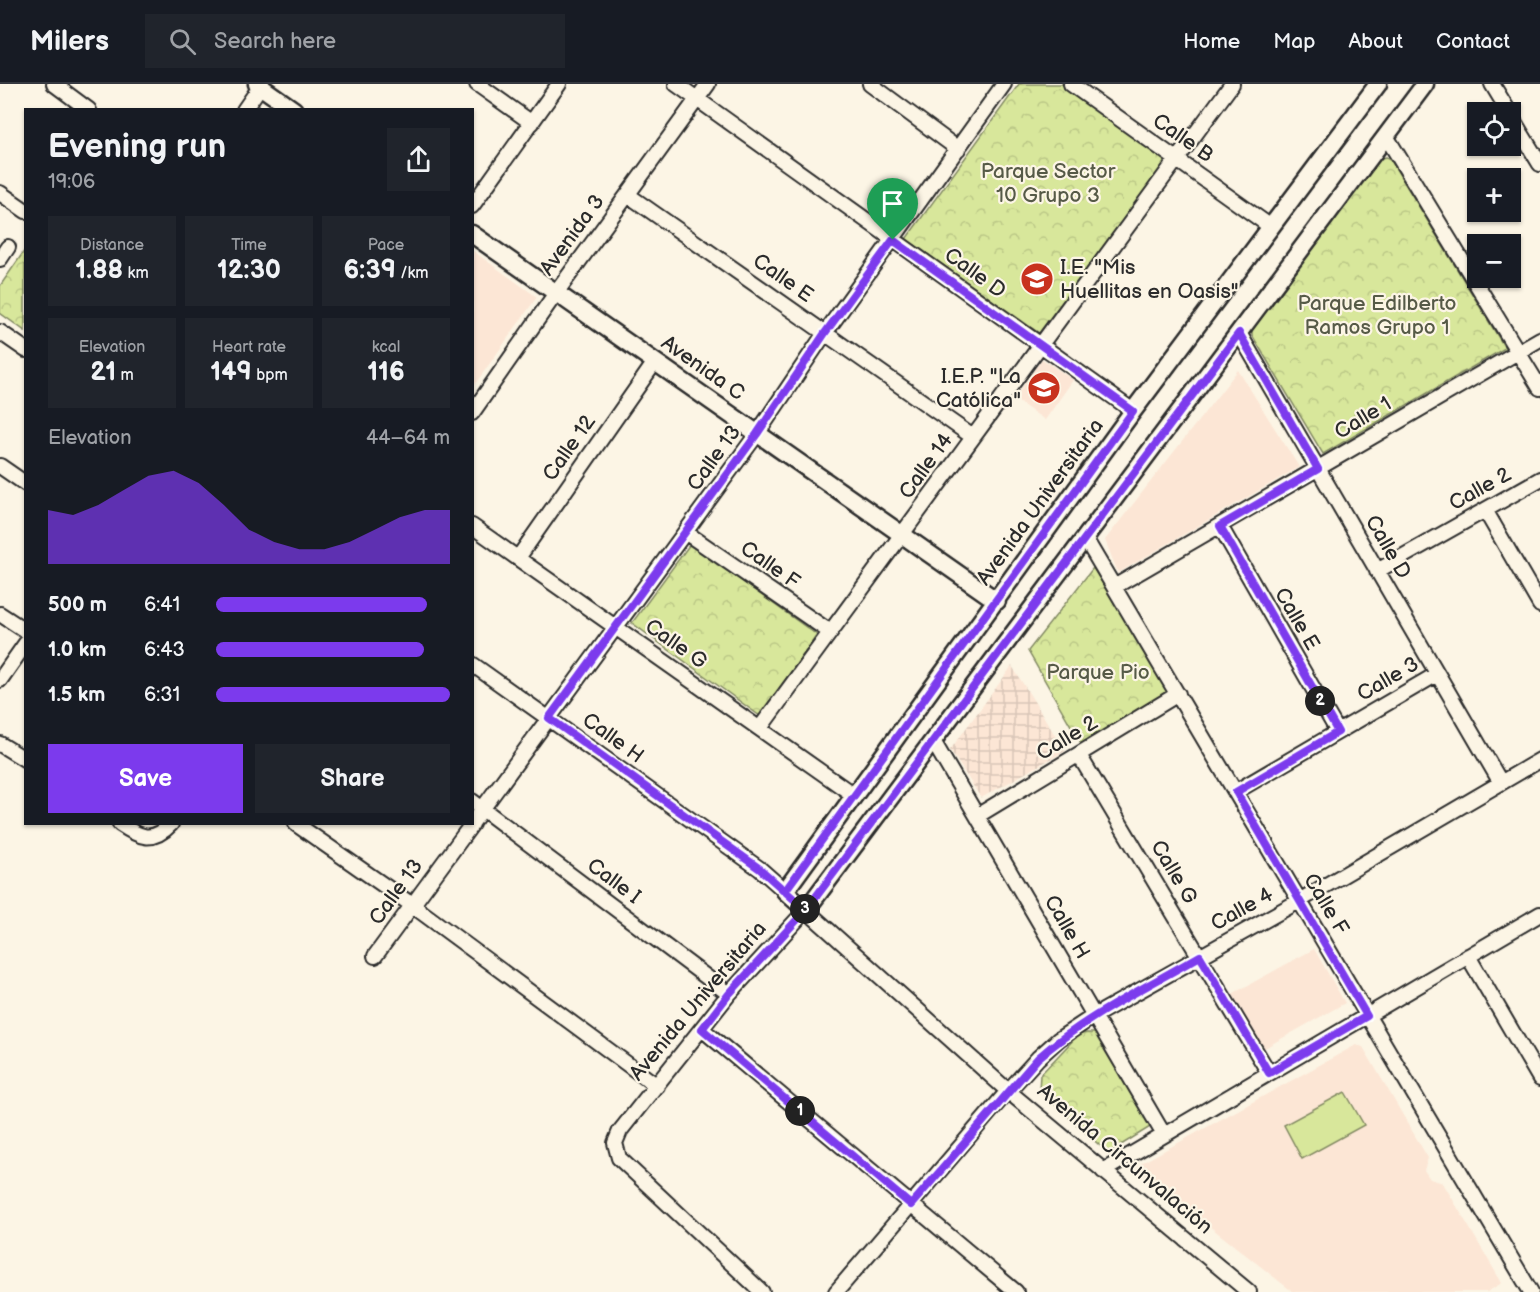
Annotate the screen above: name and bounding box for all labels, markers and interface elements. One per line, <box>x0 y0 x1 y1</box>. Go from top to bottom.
search box <box>145 14 565 68</box>
text: Milers <box>30 25 109 58</box>
icon: search <box>166 25 199 58</box>
text: Search here <box>214 28 336 55</box>
text: Home <box>1183 29 1240 54</box>
text: Map <box>1273 29 1315 54</box>
text: About <box>1348 29 1403 54</box>
text: Contact <box>1436 29 1510 54</box>
map controls <box>1467 102 1521 288</box>
button: locate <box>1467 102 1521 156</box>
street label: Calle B <box>1148 108 1218 168</box>
text: Evening run <box>48 127 226 167</box>
button: share <box>387 128 450 191</box>
park label: Parque Sector 10 Grupo 3 <box>981 159 1116 208</box>
button: + <box>1467 168 1521 222</box>
text: 19:06 <box>48 170 95 194</box>
pin <box>867 178 918 240</box>
icon: arrive <box>876 187 909 220</box>
street label: Avenida 3 <box>534 190 610 280</box>
button: − <box>1467 234 1521 288</box>
text: Distance <box>80 236 144 255</box>
text: Time <box>231 236 267 255</box>
text: Pace <box>368 236 404 255</box>
street label: Calle D <box>940 242 1010 304</box>
street label: Calle E <box>748 248 818 308</box>
text: 1.88 <box>75 255 123 286</box>
text: 12:30 <box>217 255 281 286</box>
text: 6:39 <box>343 255 396 286</box>
place label: I.E. "Mis Huellitas en Oasis" <box>1060 255 1239 304</box>
school or university icon: I.E. "Mis Huellitas en Oasis" <box>1019 261 1055 297</box>
text: km <box>123 264 149 283</box>
text: /km <box>396 264 429 283</box>
park label: Parque Edilberto Ramos Grupo 1 <box>1298 291 1456 340</box>
street label: Avenida C <box>657 330 749 406</box>
text: Elevation <box>79 338 145 357</box>
text: Heart rate <box>212 338 286 357</box>
text: kcal <box>372 338 400 357</box>
text: 21 <box>90 357 116 388</box>
text: 149 <box>210 357 252 388</box>
text: 116 <box>367 357 405 388</box>
place label: I.E.P. "La Católica" <box>936 364 1021 413</box>
text: m <box>116 366 134 385</box>
text: bpm <box>252 366 288 385</box>
school or university icon: I.E.P. "La Católica" <box>1026 370 1062 406</box>
street label: Calle 1 <box>1330 391 1396 445</box>
street label: Calle 12 <box>537 410 601 486</box>
street label: Avenida Universitaria <box>971 414 1109 590</box>
street label: Calle 13 <box>682 420 746 496</box>
text: Elevation <box>48 426 131 450</box>
text: 44–64 m <box>366 426 450 450</box>
street label: Calle 14 <box>894 428 958 504</box>
street label: Calle 2 <box>1445 462 1516 516</box>
street label: Calle D <box>1360 511 1416 583</box>
street label: Calle F <box>736 536 805 595</box>
street label: Calle E <box>1269 583 1325 655</box>
text: 500 m <box>48 593 107 617</box>
text: 6:41 <box>144 593 180 617</box>
street label: Calle G <box>640 614 712 674</box>
text: 1.0 km <box>48 638 106 662</box>
text: 6:43 <box>144 638 185 662</box>
street label: Calle 3 <box>1353 651 1423 707</box>
park label: Parque Pio <box>1046 660 1150 685</box>
text: 1.5 km <box>48 683 105 707</box>
text: 6:31 <box>144 683 180 707</box>
pin: 2 <box>1305 686 1335 716</box>
text: 2 <box>1315 691 1325 710</box>
street label: Calle H <box>578 707 648 769</box>
street label: Calle 2 <box>1032 710 1102 766</box>
button: Save <box>48 744 243 813</box>
button: Share <box>255 744 450 813</box>
street label: Calle G <box>1145 836 1203 909</box>
street label: Calle I <box>582 853 646 909</box>
street label: Calle 13 <box>364 854 428 930</box>
street label: Calle F <box>1298 869 1354 939</box>
street label: Calle 4 <box>1207 882 1278 936</box>
street label: Calle H <box>1039 891 1095 963</box>
pin: 3 <box>790 894 820 924</box>
text: 3 <box>800 899 810 918</box>
street label: Avenida Universitaria <box>624 917 772 1085</box>
street label: Avenida Circunvalación <box>1032 1078 1218 1240</box>
pin: 1 <box>785 1096 815 1126</box>
text: 1 <box>797 1101 803 1120</box>

